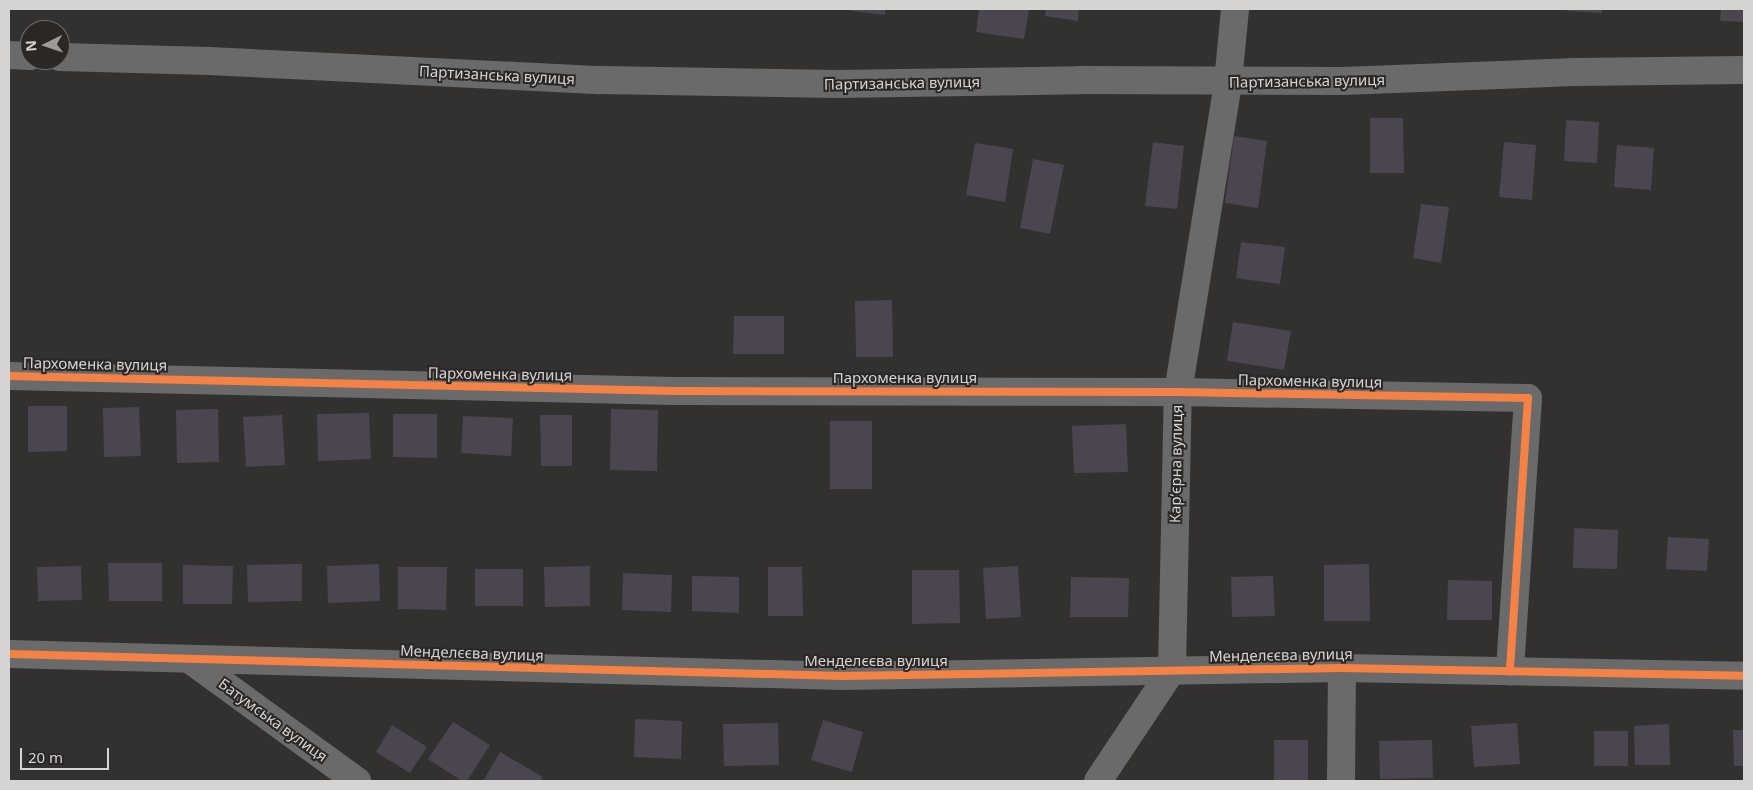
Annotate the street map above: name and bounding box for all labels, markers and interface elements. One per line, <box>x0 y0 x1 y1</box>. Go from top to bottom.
north arrow <box>20 20 70 70</box>
text: N <box>21 40 40 52</box>
street label: Партизанська вулиця <box>419 62 575 88</box>
street label: Партизанська вулиця <box>1229 71 1385 91</box>
street label: Партизанська вулиця <box>824 73 980 93</box>
street label: Пархоменка вулиця <box>23 354 167 374</box>
street label: Пархоменка вулиця <box>428 364 572 384</box>
street label: Пархоменка вулиця <box>833 369 977 387</box>
street label: Пархоменка вулиця <box>1238 371 1382 391</box>
street label: Кар’єрна вулиця <box>1166 405 1186 523</box>
street label: Менделєєва вулиця <box>400 641 544 665</box>
street label: Менделєєва вулиця <box>1209 645 1353 665</box>
street label: Менделєєва вулиця <box>804 652 948 670</box>
street label: Батумська вулиця <box>215 674 331 766</box>
scale bar <box>22 738 111 770</box>
text: 20 m <box>28 747 63 767</box>

